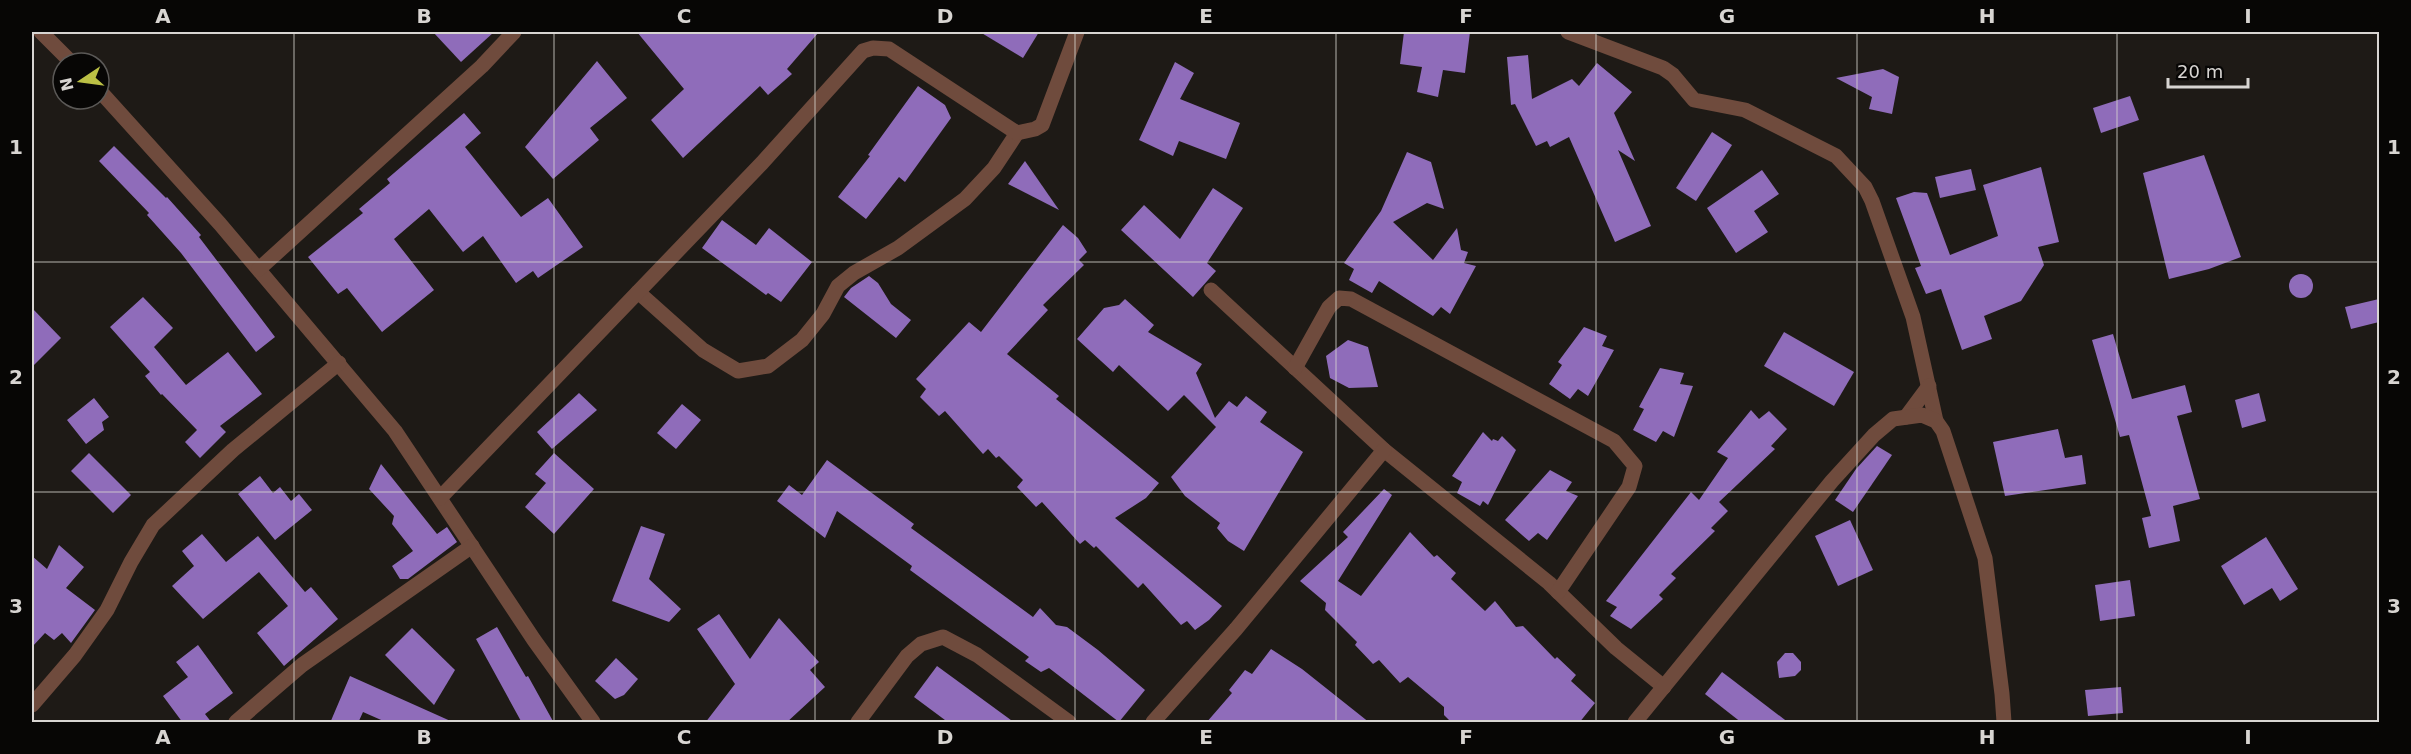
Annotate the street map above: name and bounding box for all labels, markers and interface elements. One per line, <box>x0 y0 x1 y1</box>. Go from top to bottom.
text: A <box>155 4 171 28</box>
text: B <box>416 4 432 28</box>
text: C <box>677 4 691 28</box>
text: D <box>937 4 953 28</box>
text: E <box>1199 4 1213 28</box>
text: F <box>1459 4 1473 28</box>
text: G <box>1719 4 1735 28</box>
text: H <box>1979 4 1995 28</box>
text: I <box>2244 4 2252 28</box>
north arrow <box>51 51 111 111</box>
scale bar <box>2168 51 2248 89</box>
text: 20 m <box>2177 61 2223 82</box>
text: N <box>56 76 78 93</box>
text: 1 <box>9 135 23 159</box>
text: 1 <box>2387 135 2401 159</box>
text: 2 <box>9 365 23 389</box>
text: 2 <box>2387 365 2401 389</box>
text: 3 <box>9 594 23 618</box>
text: 3 <box>2387 594 2401 618</box>
text: A <box>155 725 171 749</box>
text: B <box>416 725 432 749</box>
text: C <box>677 725 691 749</box>
text: D <box>937 725 953 749</box>
text: E <box>1199 725 1213 749</box>
text: F <box>1459 725 1473 749</box>
text: G <box>1719 725 1735 749</box>
text: H <box>1979 725 1995 749</box>
text: I <box>2244 725 2252 749</box>

